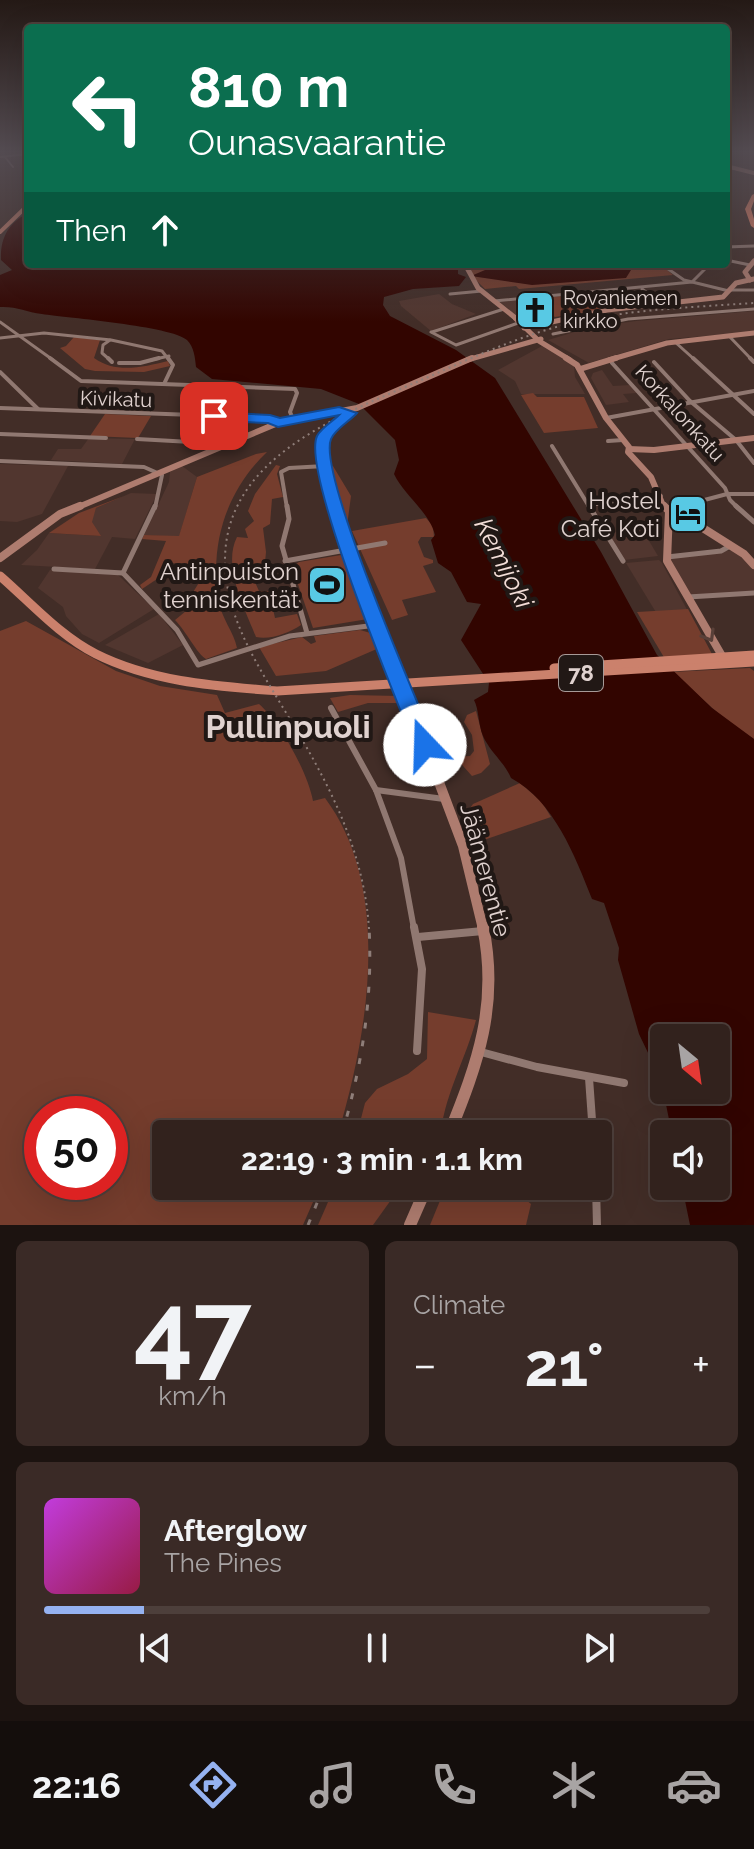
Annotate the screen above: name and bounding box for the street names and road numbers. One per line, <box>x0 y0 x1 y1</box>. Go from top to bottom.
street label: Korkalonkatu <box>630 360 730 466</box>
street label: Kivikatu <box>80 386 152 412</box>
road number: 78 <box>559 655 603 691</box>
street label: Jäämerentie <box>454 800 518 940</box>

